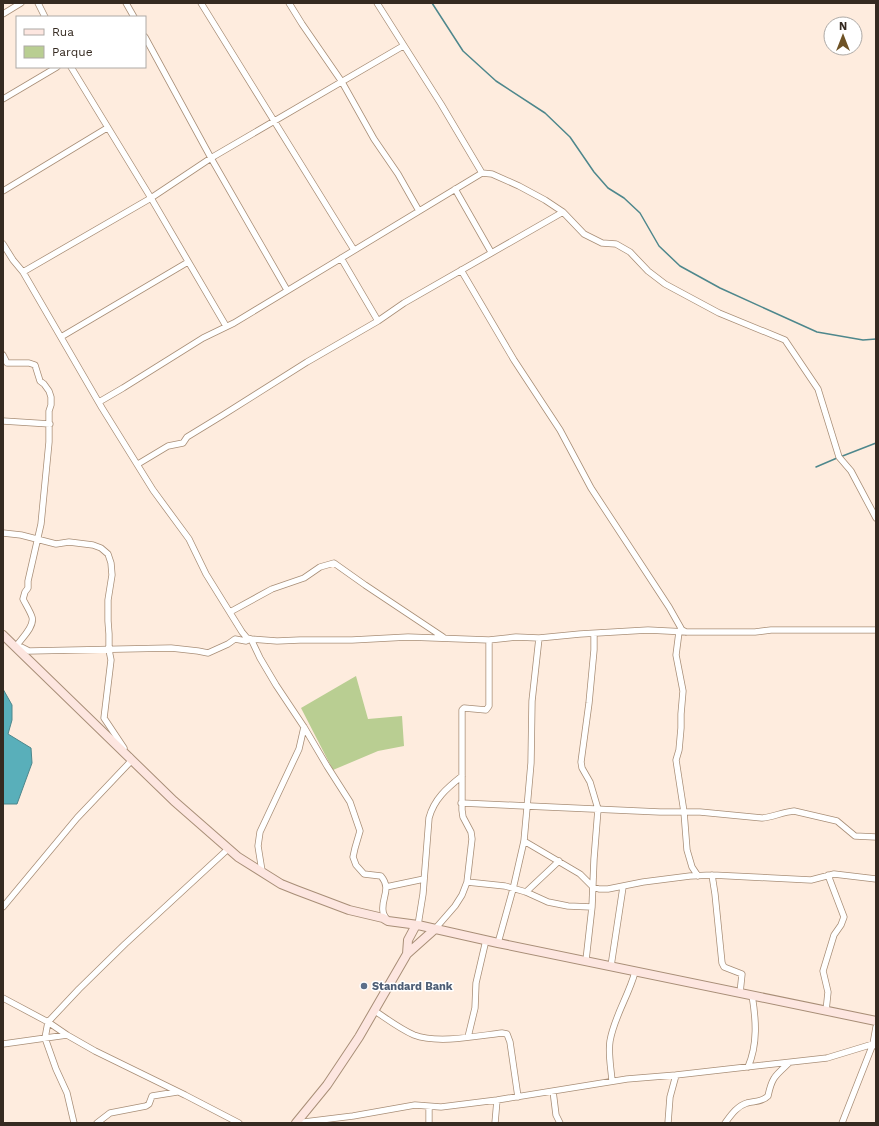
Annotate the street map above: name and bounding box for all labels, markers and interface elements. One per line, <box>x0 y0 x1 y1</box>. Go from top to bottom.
legend <box>16 16 146 68</box>
north arrow <box>823 16 863 56</box>
text: N <box>839 20 847 33</box>
text: Rua <box>52 25 74 39</box>
text: Parque <box>52 45 93 59</box>
place label: Standard Bank <box>372 980 453 993</box>
marker: Standard Bank <box>359 981 369 991</box>

